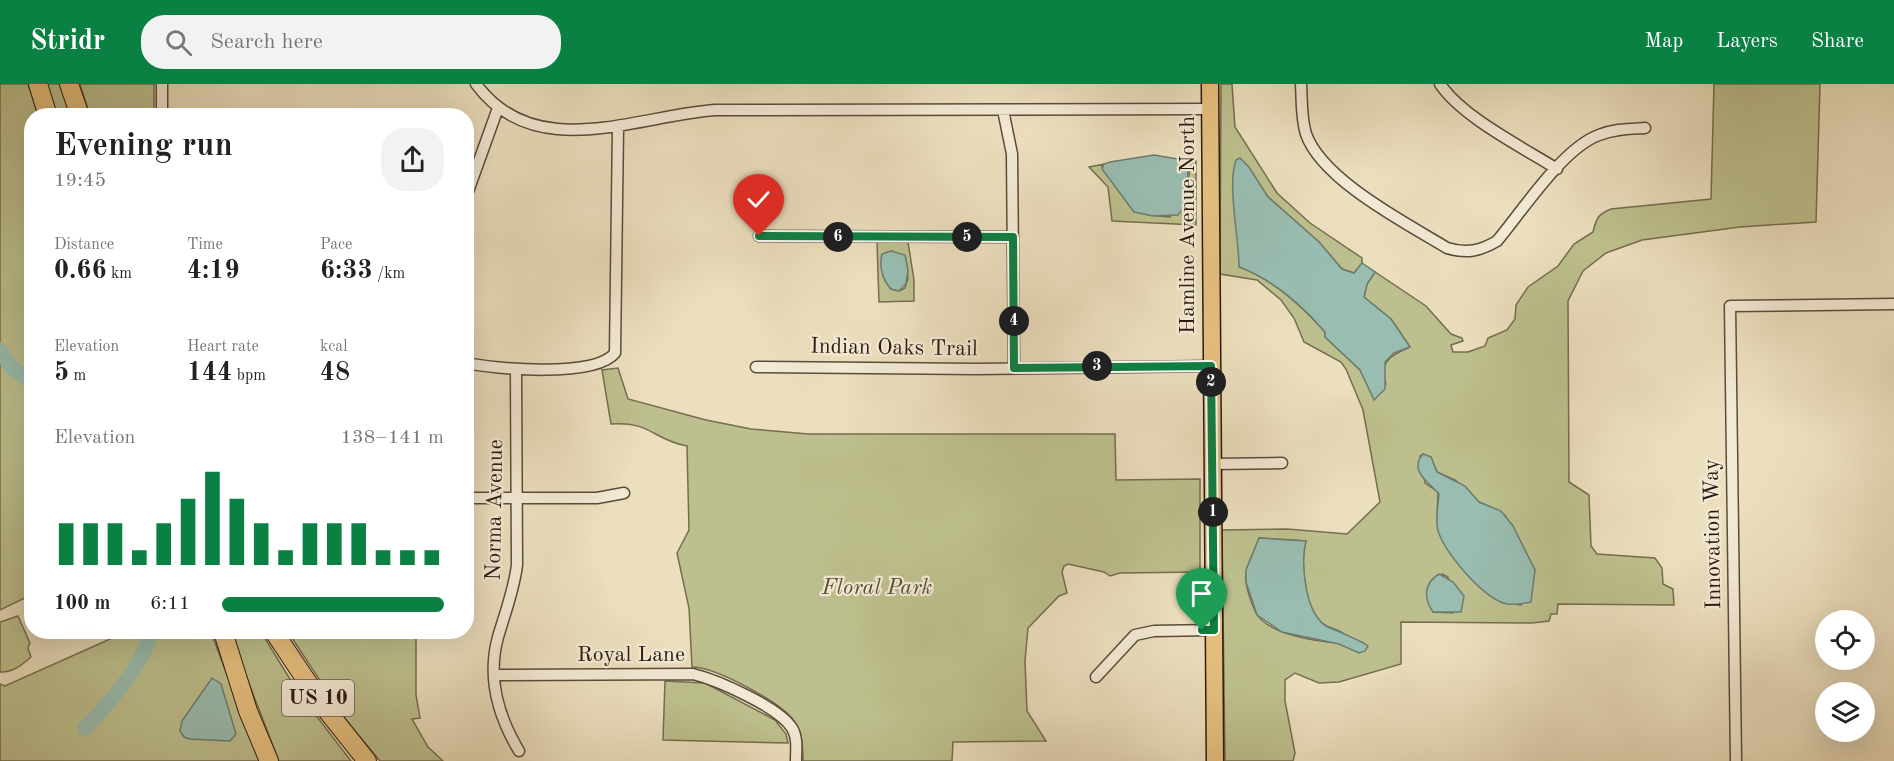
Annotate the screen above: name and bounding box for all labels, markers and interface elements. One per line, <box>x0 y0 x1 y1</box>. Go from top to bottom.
search box <box>141 15 561 69</box>
icon: search <box>162 26 195 59</box>
text: Stridr <box>30 28 105 56</box>
text: Search here <box>210 31 323 53</box>
text: Map <box>1644 31 1683 52</box>
text: Layers <box>1716 31 1778 52</box>
text: Share <box>1811 31 1864 52</box>
street label: Hamline Avenue North <box>1177 116 1199 334</box>
button: share <box>381 128 444 191</box>
text: Evening run <box>54 130 233 163</box>
text: 19:45 <box>54 171 106 191</box>
pin <box>733 174 784 236</box>
icon: check <box>742 183 775 216</box>
pin: 6 <box>823 222 853 252</box>
pin: 5 <box>952 222 982 252</box>
text: 6 <box>833 229 843 245</box>
text: 5 <box>962 229 972 245</box>
text: Distance <box>54 237 114 253</box>
text: Time <box>187 237 223 253</box>
text: Pace <box>320 237 352 253</box>
text: 0.66 <box>54 258 107 284</box>
text: 4:19 <box>187 258 240 284</box>
text: 6:33 <box>320 258 373 284</box>
text: km <box>107 266 132 282</box>
text: /km <box>373 266 405 282</box>
pin: 4 <box>999 306 1029 336</box>
text: 4 <box>1009 313 1019 329</box>
street label: Indian Oaks Trail <box>810 336 978 360</box>
text: Elevation <box>54 339 119 355</box>
text: Heart rate <box>187 339 259 355</box>
text: kcal <box>320 339 348 355</box>
pin: 3 <box>1082 351 1112 381</box>
text: 3 <box>1092 358 1102 374</box>
text: 5 <box>54 360 69 386</box>
text: 144 <box>187 360 232 386</box>
text: 48 <box>320 360 350 386</box>
pin: 2 <box>1196 367 1226 397</box>
text: m <box>69 368 86 384</box>
text: bpm <box>232 368 266 384</box>
text: 2 <box>1206 374 1216 390</box>
text: Elevation <box>54 428 135 448</box>
text: 138–141 m <box>341 428 444 448</box>
street label: Norma Avenue <box>483 439 507 581</box>
street label: Innovation Way <box>1701 458 1725 610</box>
pin: 1 <box>1198 497 1228 527</box>
text: 1 <box>1208 504 1218 520</box>
pin <box>1176 568 1227 630</box>
park label: Floral Park <box>821 577 933 599</box>
icon: arrive <box>1185 577 1218 610</box>
text: 100 m <box>54 594 110 614</box>
text: 6:11 <box>150 594 190 614</box>
map controls <box>1815 610 1875 742</box>
button: locate <box>1815 610 1875 670</box>
street label: Royal Lane <box>577 644 685 666</box>
road number: US 10 <box>282 680 354 716</box>
button: layers <box>1815 682 1875 742</box>

